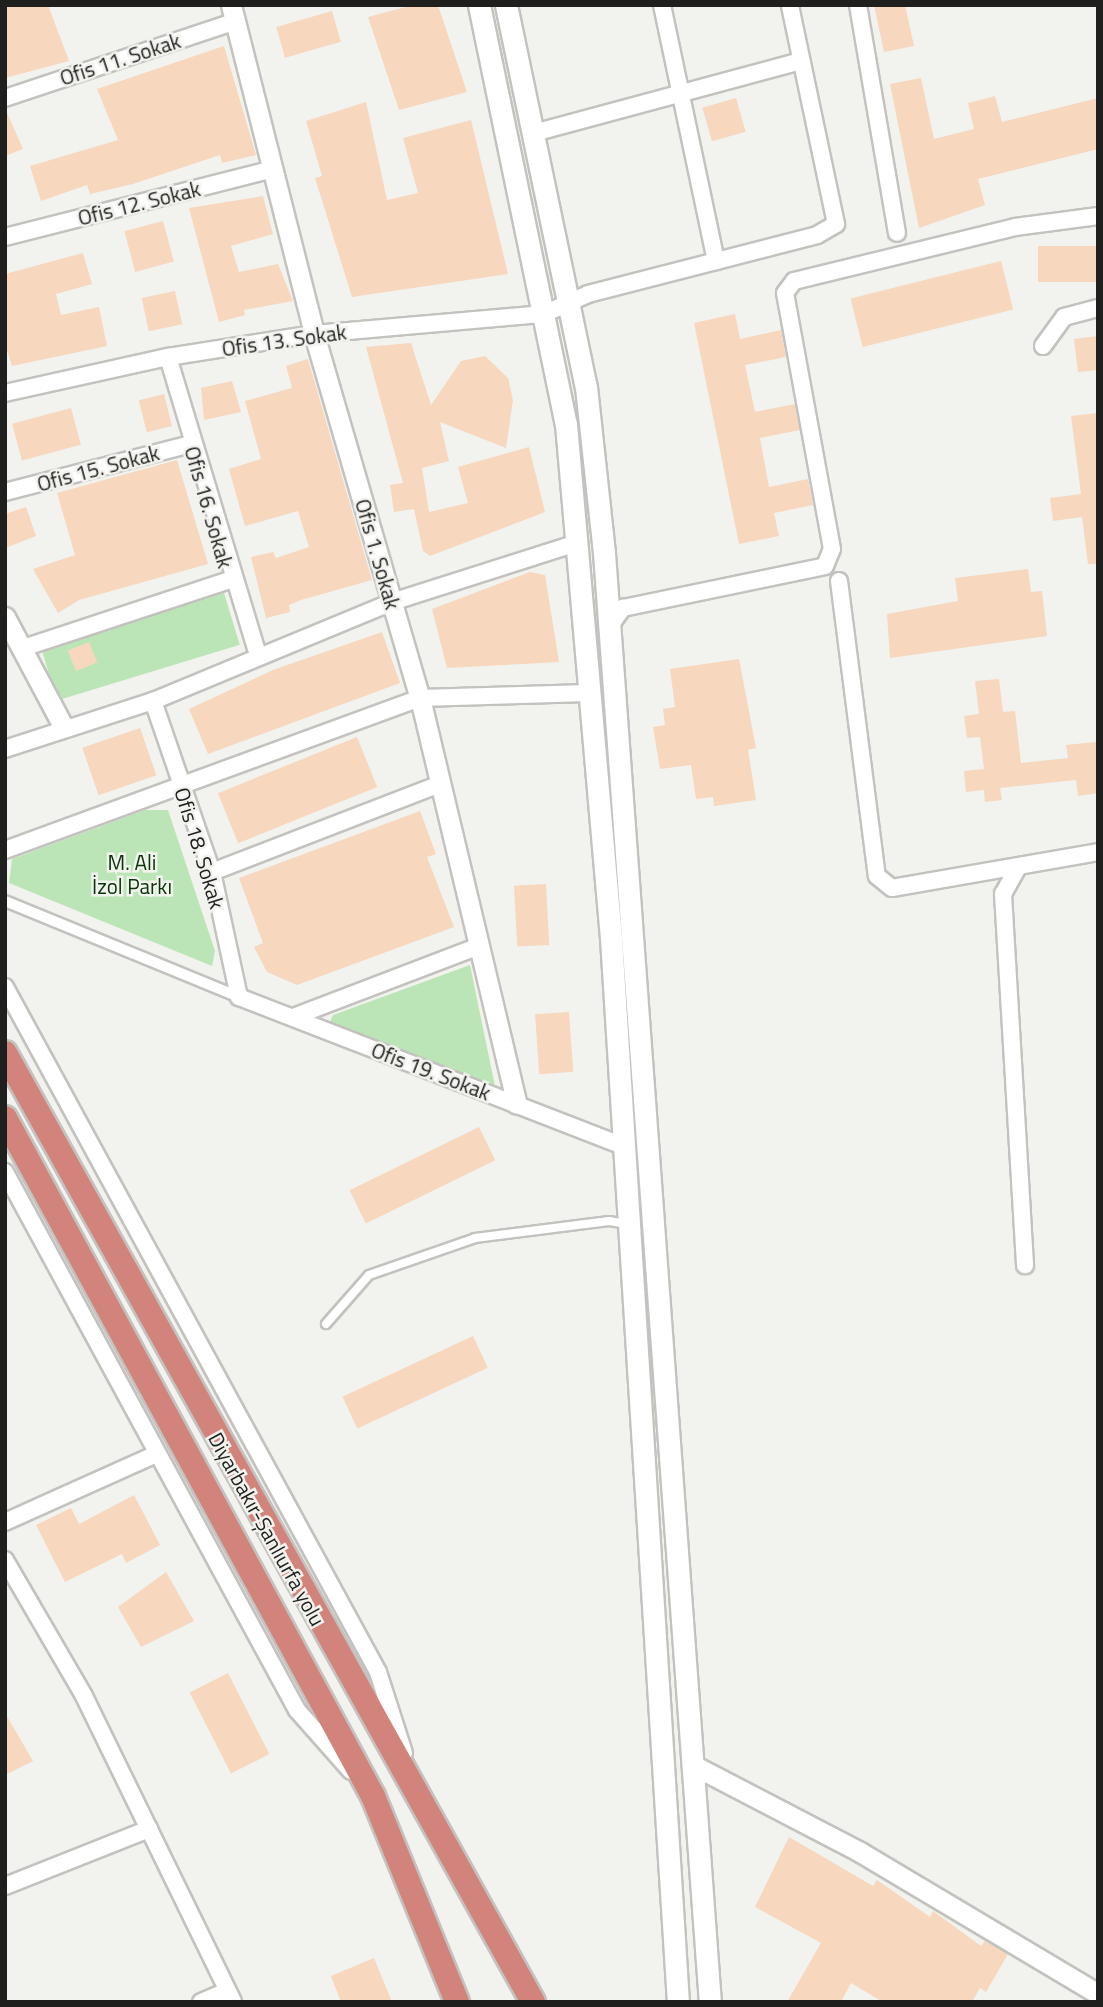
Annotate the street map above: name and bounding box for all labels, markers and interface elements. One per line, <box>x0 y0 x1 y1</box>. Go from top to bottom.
street label: Ofis 11. Sokak <box>56 28 184 90</box>
street label: Ofis 12. Sokak <box>75 176 203 230</box>
street label: Ofis 13. Sokak <box>220 319 348 361</box>
street label: Ofis 15. Sokak <box>34 440 162 496</box>
street label: Ofis 16. Sokak <box>180 443 238 571</box>
street label: Ofis 1. Sokak <box>350 496 406 612</box>
street label: Ofis 18. Sokak <box>170 784 230 912</box>
park label: M. Ali İzol Parkı <box>92 849 172 899</box>
street label: Ofis 19. Sokak <box>368 1037 494 1105</box>
street label: Diyarbakır-Şanlıurfa yolu <box>203 1428 331 1630</box>

